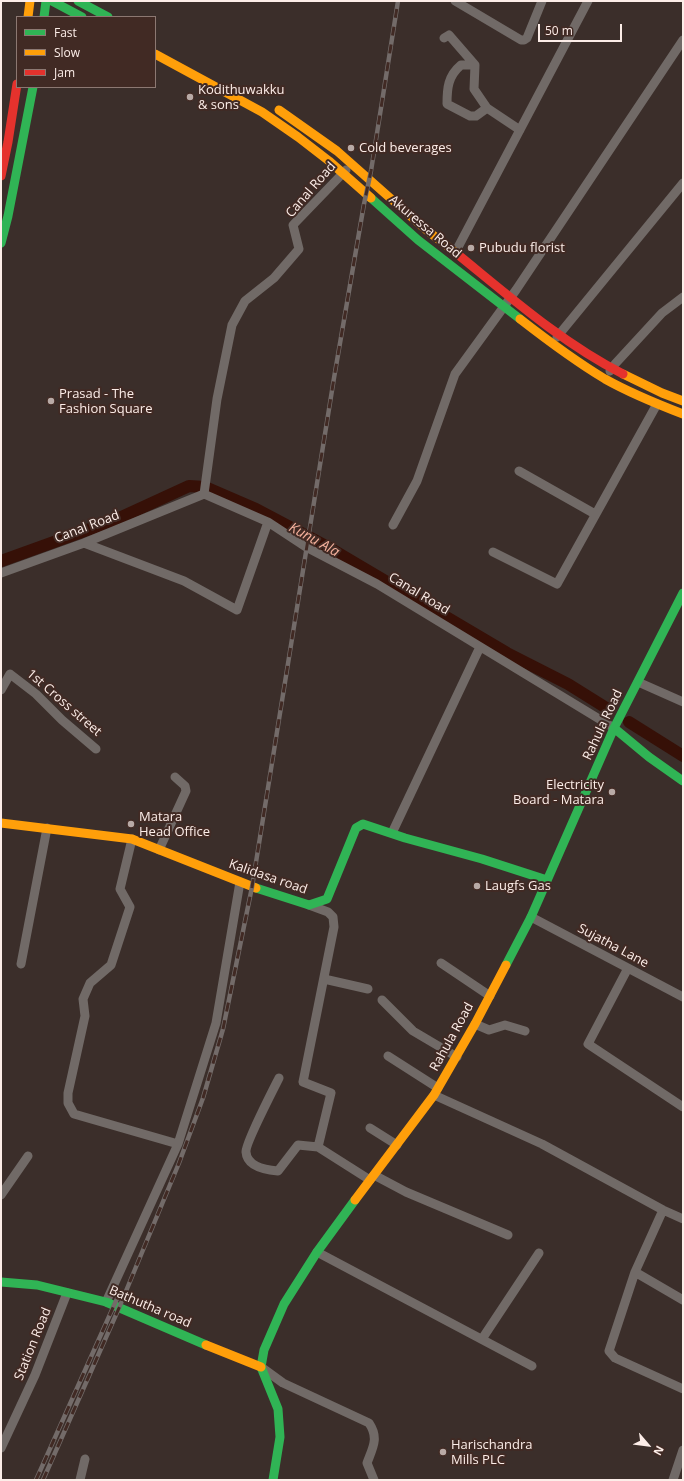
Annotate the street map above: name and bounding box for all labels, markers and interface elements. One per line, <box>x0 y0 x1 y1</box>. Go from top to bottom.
legend <box>16 16 156 88</box>
scale bar <box>540 16 624 42</box>
text: 50 m <box>545 22 573 39</box>
text: Fast <box>54 24 77 41</box>
text: Slow <box>54 44 80 61</box>
text: Jam <box>54 64 75 81</box>
place label: Kodithuwakku & sons <box>198 82 285 113</box>
marker: Kodithuwakku & sons <box>185 92 195 102</box>
place label: Cold beverages <box>359 140 452 156</box>
marker: Cold beverages <box>346 143 356 153</box>
street label: Canal Road <box>283 159 339 221</box>
street label: Akuressa Road <box>386 192 464 262</box>
place label: Pubudu florist <box>479 240 565 256</box>
marker: Pubudu florist <box>466 243 476 253</box>
place label: Prasad - The Fashion Square <box>59 386 152 417</box>
marker: Prasad - The Fashion Square <box>46 396 56 406</box>
street label: Canal Road <box>52 507 122 547</box>
water label: Kunu Ala <box>286 519 342 561</box>
street label: Canal Road <box>386 570 452 618</box>
street label: 1st Cross street <box>23 666 105 740</box>
street label: Rahula Road <box>580 687 626 763</box>
place label: Electricity Board - Matara <box>513 777 604 808</box>
marker: Electricity Board - Matara <box>607 787 617 797</box>
place label: Matara Head Office <box>139 809 210 840</box>
marker: Matara Head Office <box>126 819 136 829</box>
street label: Kalidasa road <box>227 856 309 898</box>
place label: Laugfs Gas <box>485 878 551 894</box>
marker: Laugfs Gas <box>472 881 482 891</box>
street label: Sujatha Lane <box>575 921 651 971</box>
street label: Rahula Road <box>427 1000 477 1074</box>
street label: Bathutha road <box>107 1283 193 1331</box>
street label: Station Road <box>11 1305 55 1383</box>
north arrow <box>628 1425 668 1465</box>
place label: Harischandra Mills PLC <box>451 1437 532 1468</box>
text: N <box>650 1443 668 1458</box>
marker: Harischandra Mills PLC <box>438 1447 448 1457</box>

